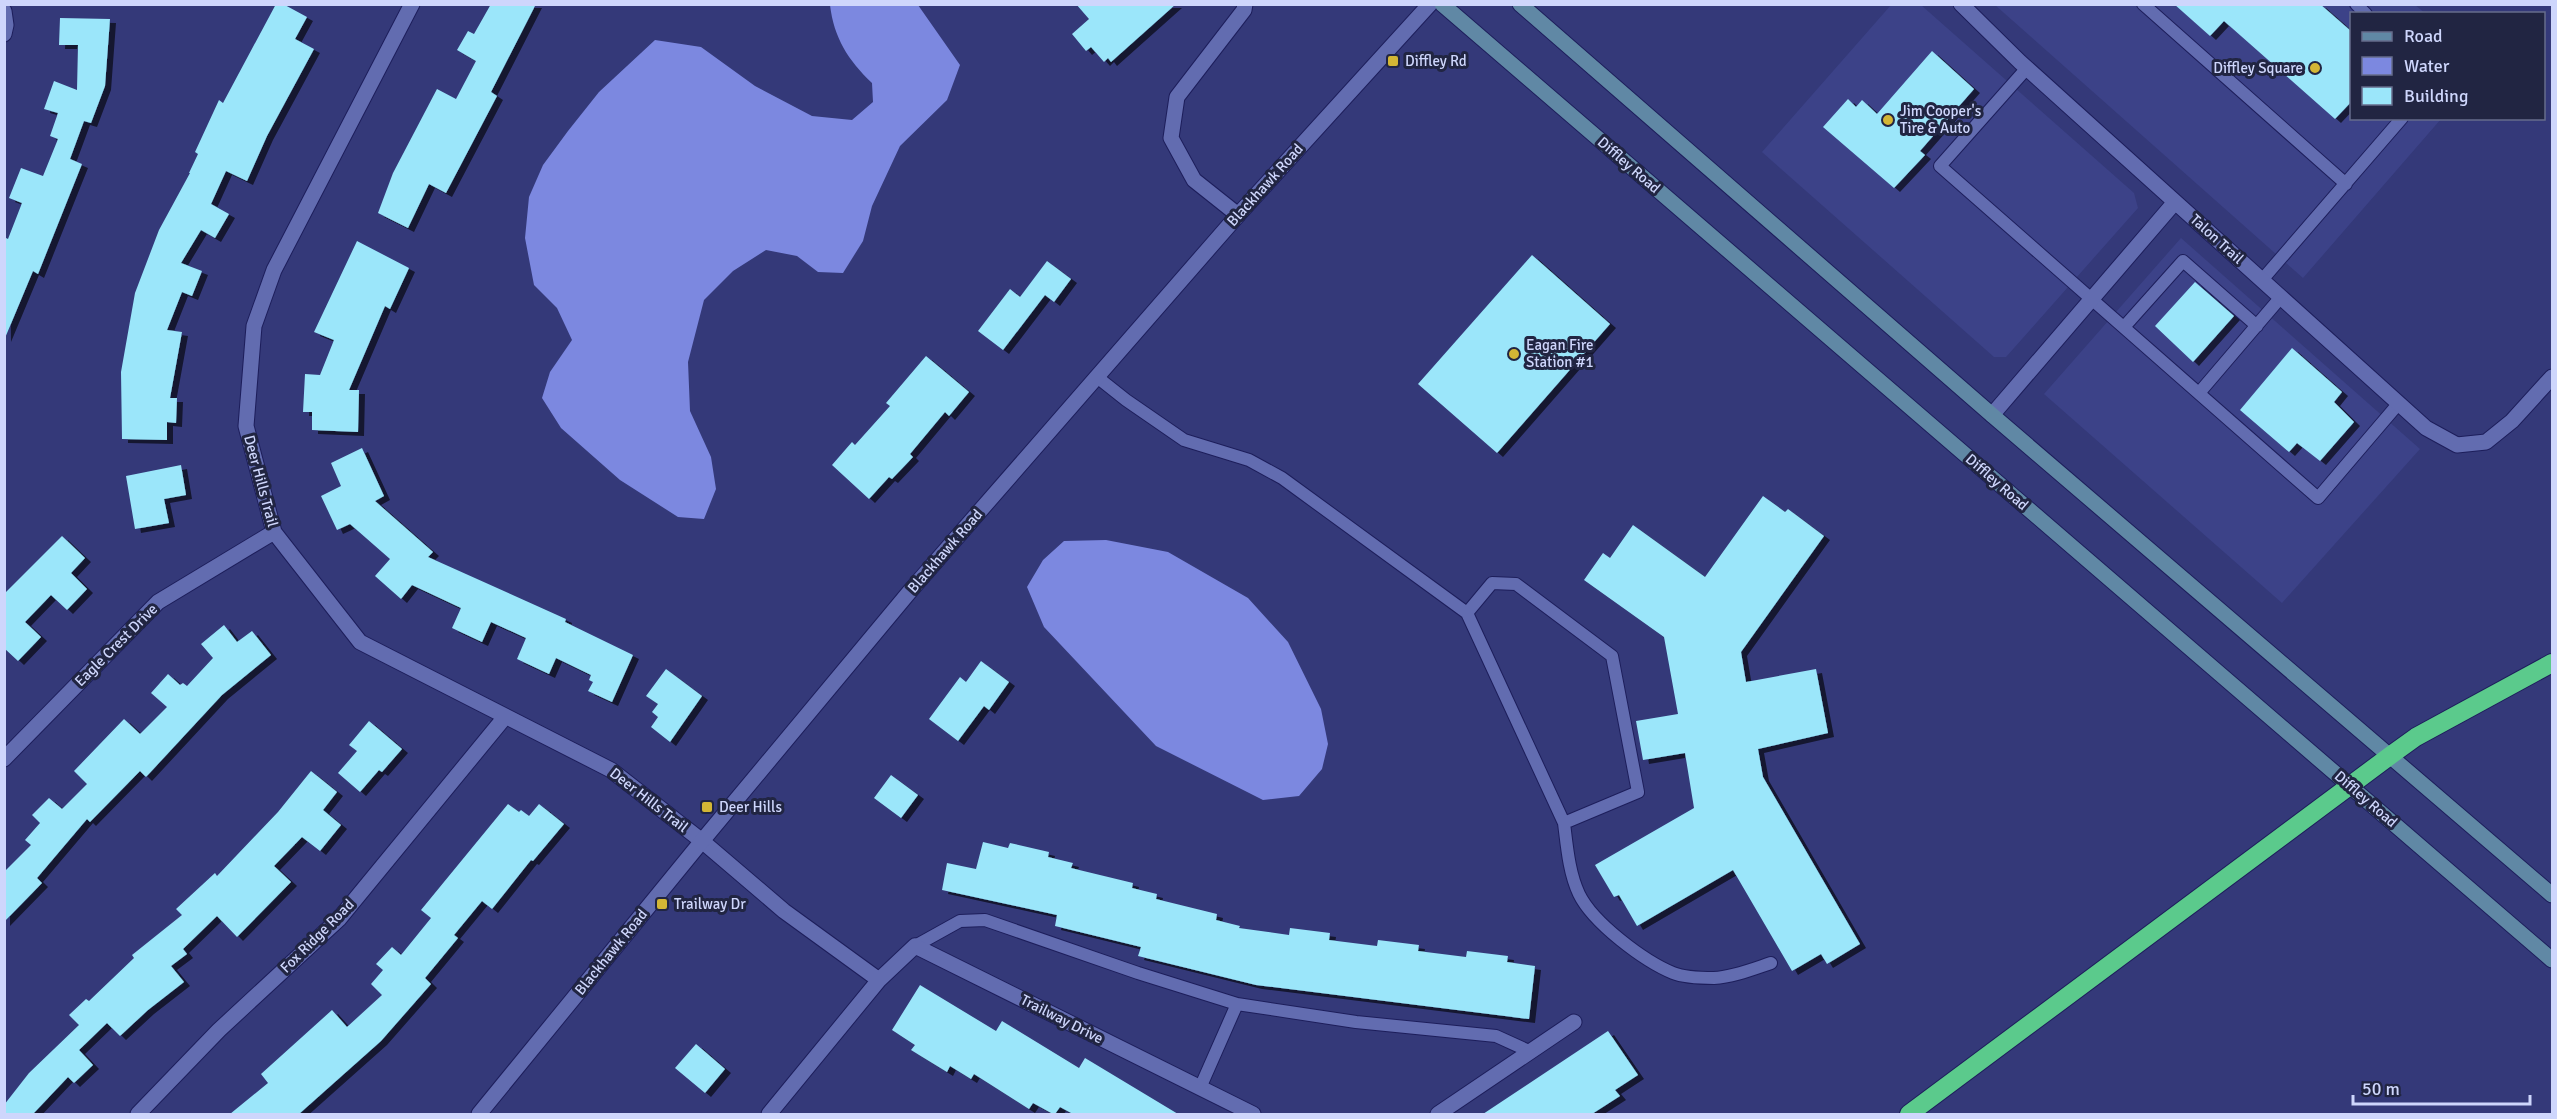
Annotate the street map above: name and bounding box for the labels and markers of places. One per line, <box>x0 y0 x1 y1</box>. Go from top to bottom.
place label: Diffley Rd <box>1405 52 1467 70</box>
marker: Diffley Rd <box>1386 54 1400 68</box>
place label: Diffley Square <box>2213 59 2303 77</box>
marker: Diffley Square <box>2308 61 2322 75</box>
place label: Jim Cooper's Tire & Auto <box>1900 102 1982 137</box>
marker: Jim Cooper's Tire & Auto <box>1881 113 1895 127</box>
place label: Eagan Fire Station #1 <box>1526 336 1594 371</box>
marker: Eagan Fire Station #1 <box>1507 347 1521 361</box>
place label: Deer Hills <box>719 798 782 816</box>
marker: Deer Hills <box>700 800 714 814</box>
place label: Trailway Dr <box>674 895 746 913</box>
marker: Trailway Dr <box>655 897 669 911</box>

